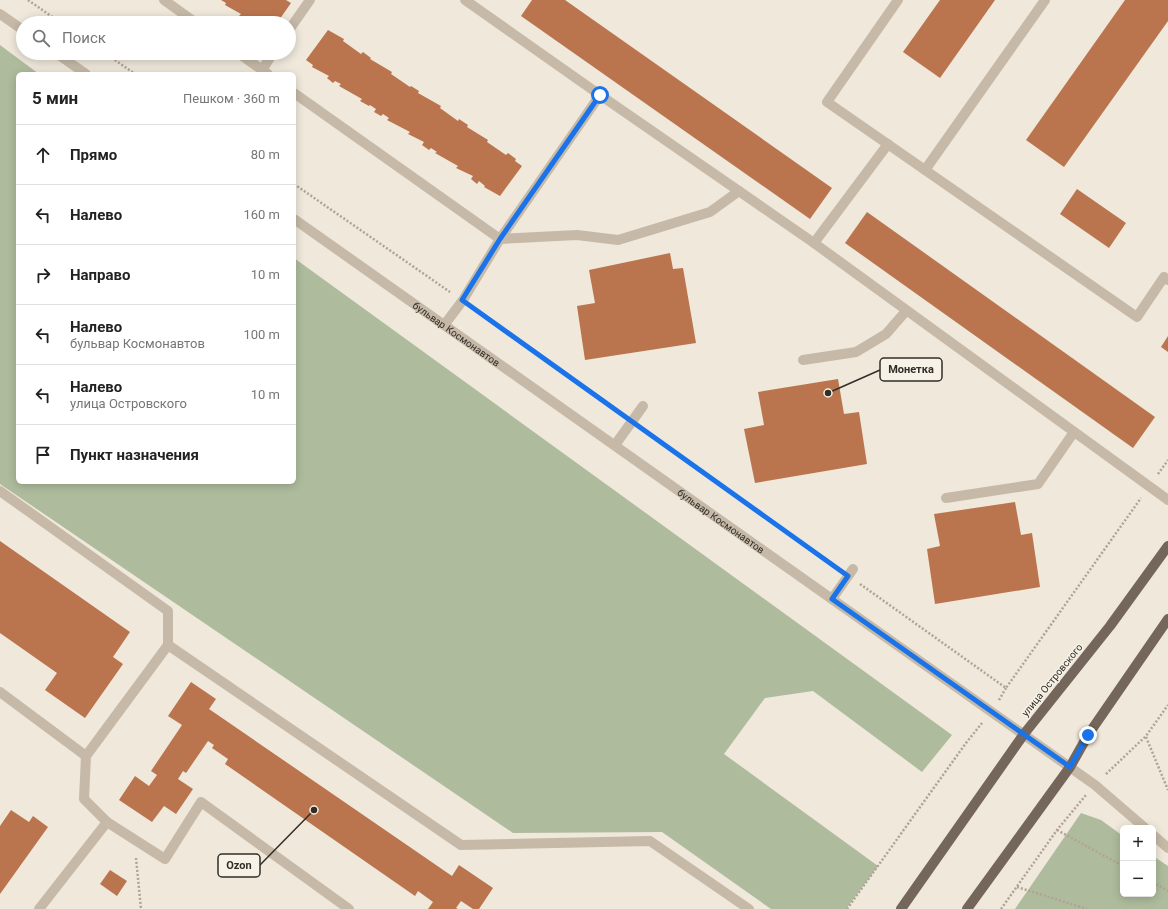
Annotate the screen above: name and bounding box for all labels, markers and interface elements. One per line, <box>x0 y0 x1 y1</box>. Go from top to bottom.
search box <box>16 16 296 60</box>
icon: search <box>30 27 52 49</box>
text: Поиск <box>62 29 106 47</box>
route start <box>591 86 609 104</box>
text: 5 мин <box>32 88 78 108</box>
text: Пешком · 360 m <box>183 91 280 106</box>
icon: ahead <box>32 144 54 166</box>
text: Прямо <box>70 146 117 164</box>
text: 80 m <box>251 147 280 162</box>
icon: left <box>32 204 54 226</box>
text: Налево <box>70 206 122 224</box>
text: 160 m <box>243 207 280 222</box>
icon: right <box>32 264 54 286</box>
text: Направо <box>70 266 131 284</box>
text: 10 m <box>251 267 280 282</box>
street label: бульвар Космонавтов <box>411 299 502 368</box>
text: Налево <box>70 318 122 336</box>
icon: left <box>32 324 54 346</box>
text: 100 m <box>243 327 280 342</box>
text: бульвар Космонавтов <box>70 336 205 351</box>
callout: Монетка <box>880 358 942 381</box>
text: Монетка <box>888 363 934 376</box>
text: Налево <box>70 378 122 396</box>
icon: left <box>32 384 54 406</box>
text: 10 m <box>251 387 280 402</box>
text: улица Островского <box>70 396 187 411</box>
icon: arrive <box>32 444 54 466</box>
text: Пункт назначения <box>70 446 199 464</box>
street label: бульвар Космонавтов <box>676 486 767 555</box>
street label: улица Островского <box>1019 641 1085 718</box>
route end <box>1079 726 1097 744</box>
map controls <box>1120 825 1156 897</box>
button: + <box>1120 825 1156 861</box>
callout: Ozon <box>218 854 260 877</box>
text: Ozon <box>226 859 252 872</box>
button: − <box>1120 861 1156 897</box>

